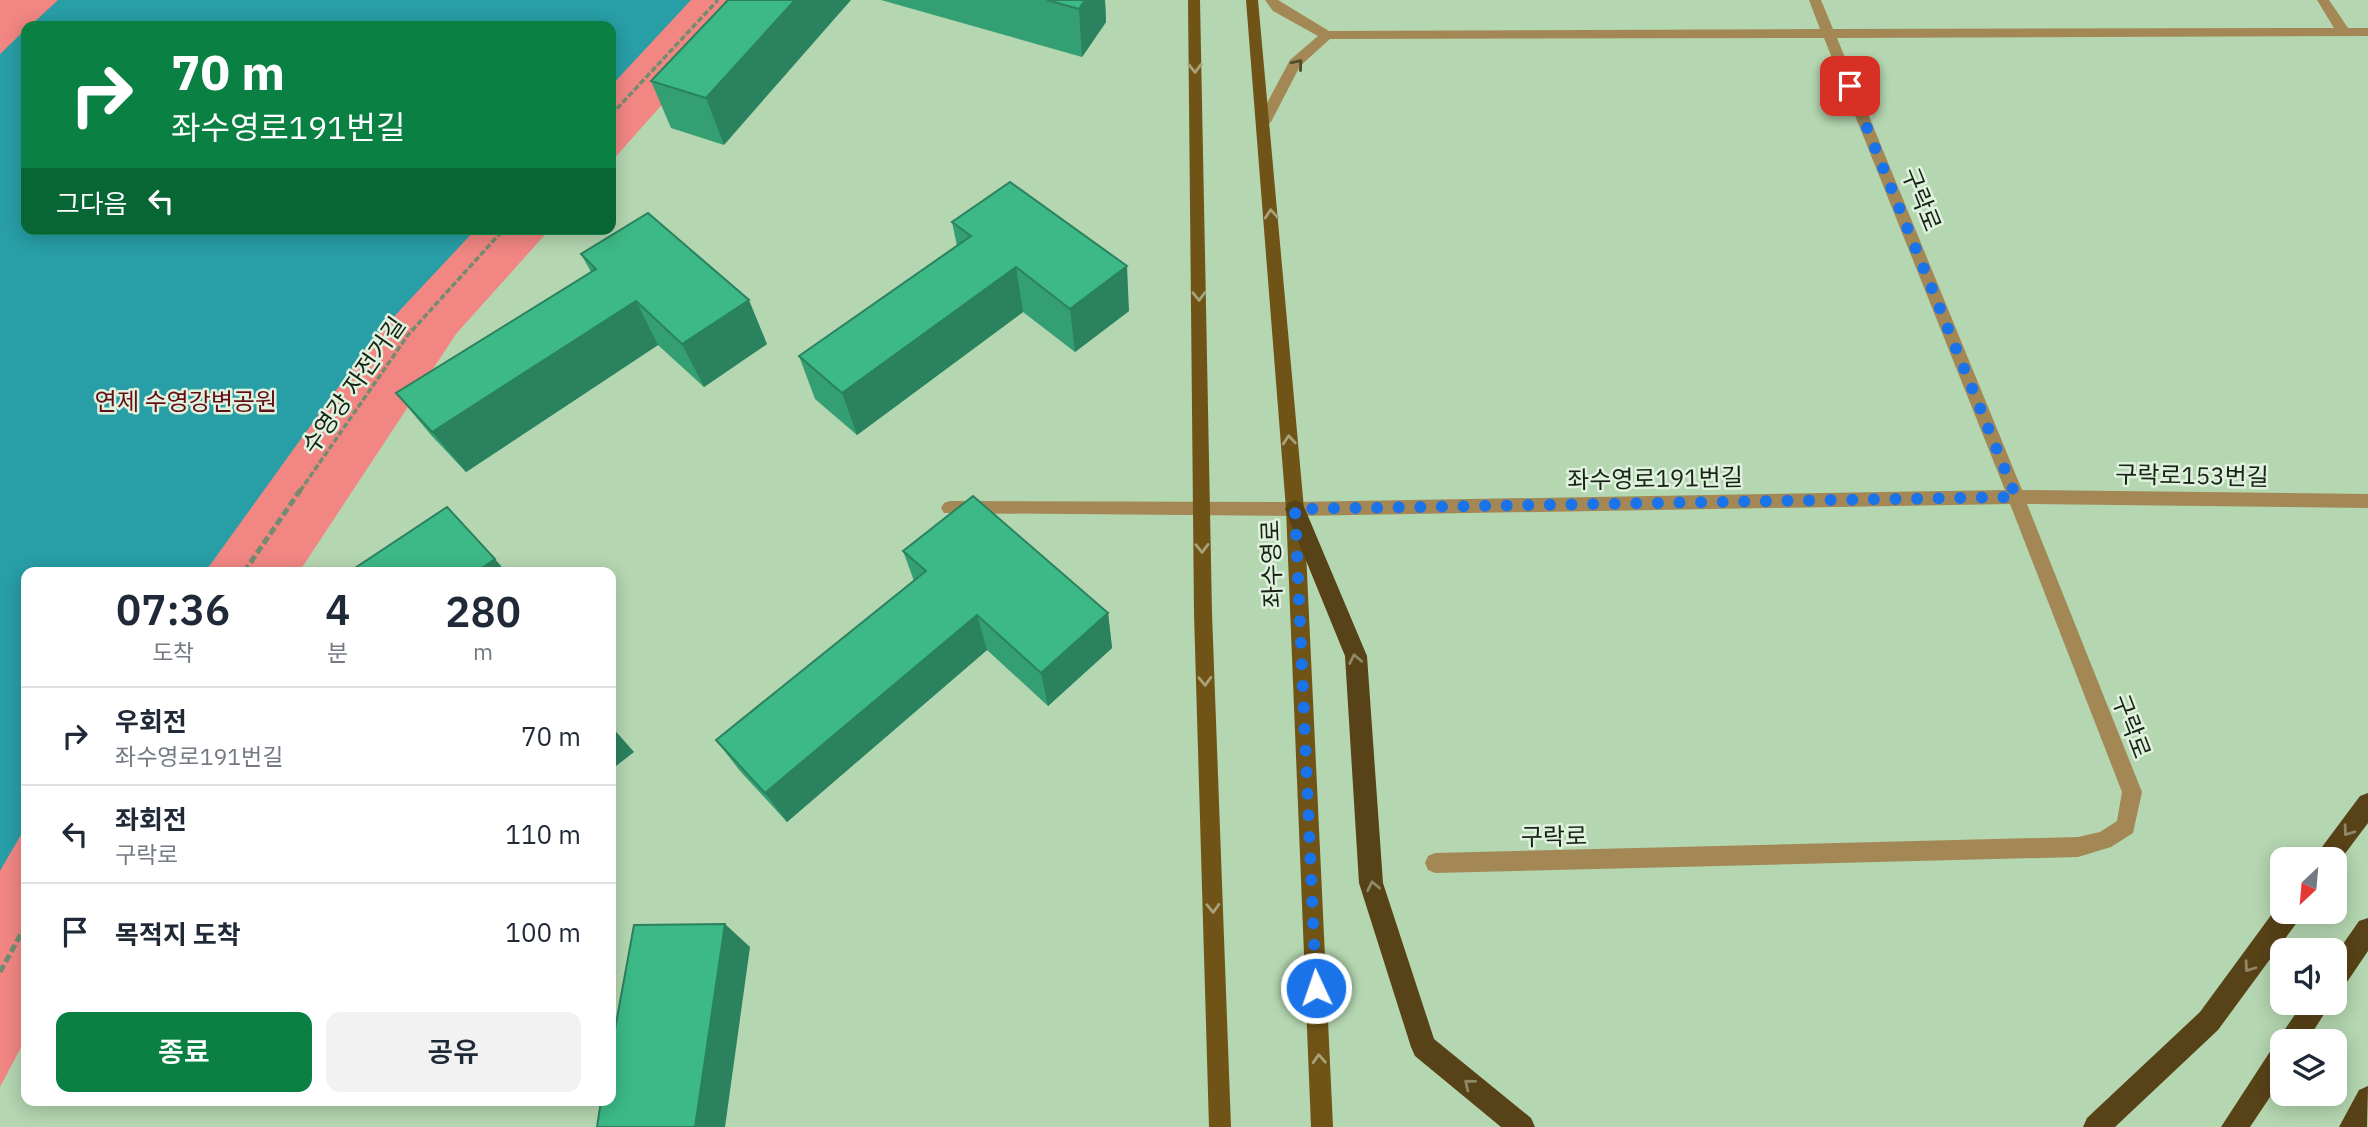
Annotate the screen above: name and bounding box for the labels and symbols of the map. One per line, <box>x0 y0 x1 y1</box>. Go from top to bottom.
pin <box>1820 56 1880 116</box>
one-way arrow <box>1289 59 1302 71</box>
one-way arrow <box>1187 63 1203 74</box>
street label: 구락로 <box>1895 162 1949 236</box>
one-way arrow <box>1264 208 1279 219</box>
one-way arrow <box>1191 290 1206 301</box>
street label: 수영강 자전거길 <box>294 310 412 460</box>
park label: 연제 수영강변공원 <box>95 385 277 417</box>
one-way arrow <box>1282 435 1297 446</box>
street label: 구락로153번길 <box>2115 458 2269 492</box>
street label: 좌수영로191번길 <box>1567 460 1743 496</box>
street label: 좌수영로 <box>1253 519 1289 609</box>
one-way arrow <box>1195 542 1210 553</box>
one-way arrow <box>1348 653 1363 665</box>
one-way arrow <box>1198 676 1213 687</box>
street label: 구락로 <box>2105 689 2159 763</box>
street label: 구락로 <box>1521 819 1587 853</box>
one-way arrow <box>2343 824 2356 836</box>
north arrow <box>2270 847 2347 924</box>
one-way arrow <box>1367 880 1382 892</box>
one-way arrow <box>1205 903 1221 914</box>
position arrow <box>1279 951 1353 1025</box>
one-way arrow <box>2244 959 2257 972</box>
one-way arrow <box>1311 1053 1326 1064</box>
one-way arrow <box>1465 1079 1477 1092</box>

